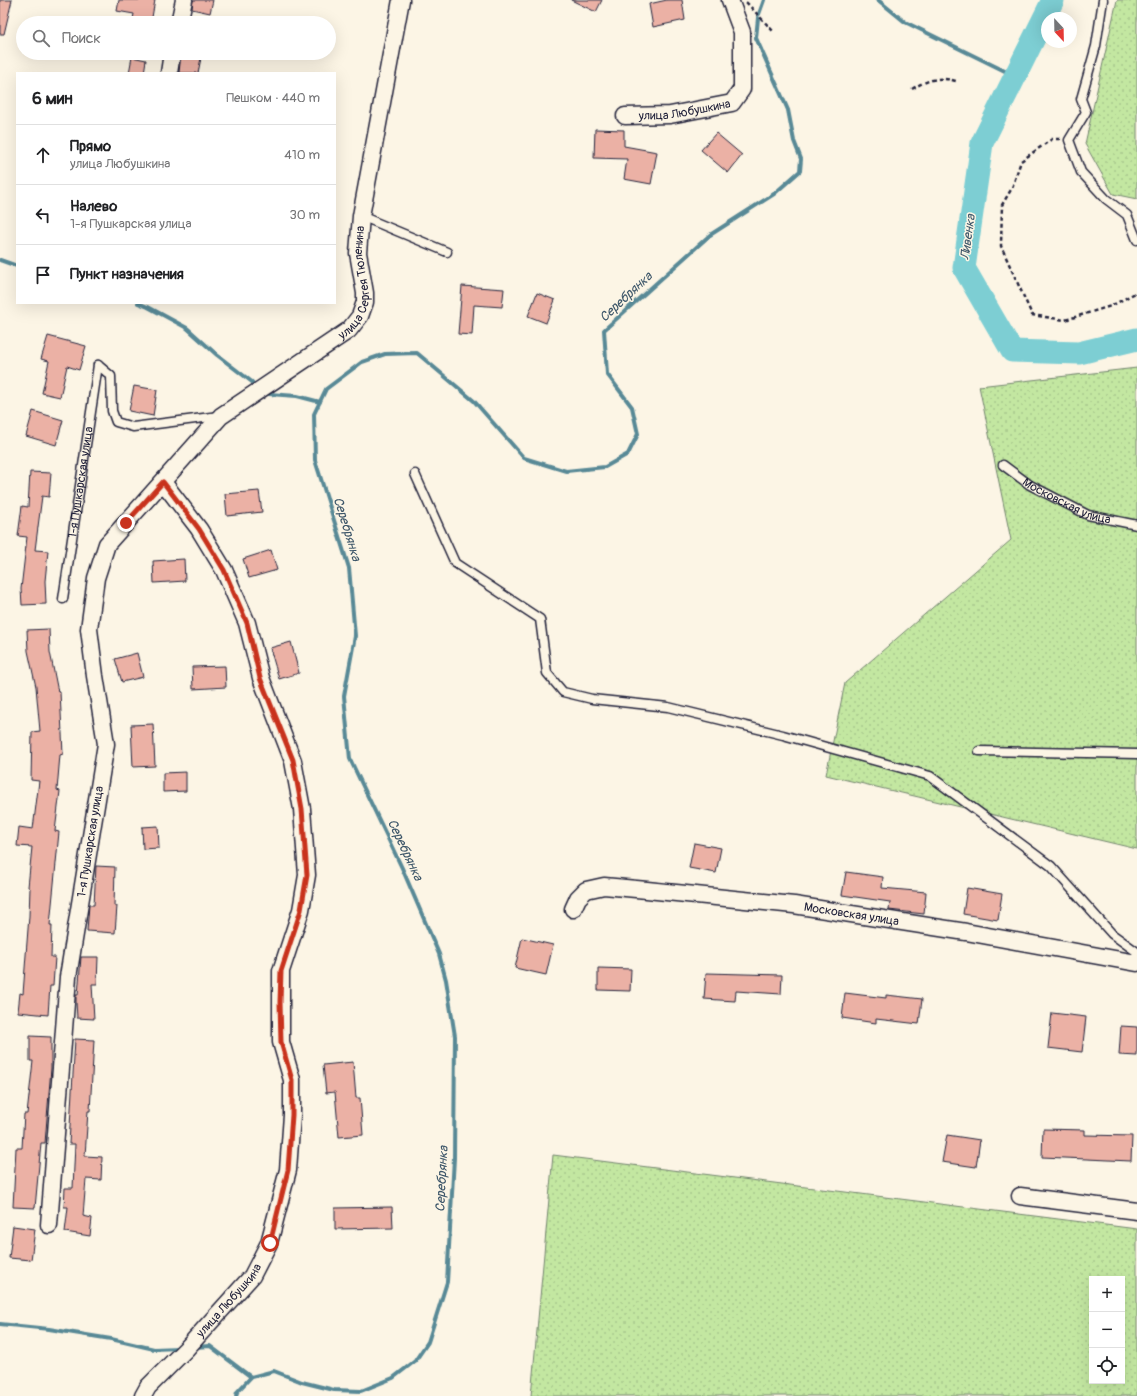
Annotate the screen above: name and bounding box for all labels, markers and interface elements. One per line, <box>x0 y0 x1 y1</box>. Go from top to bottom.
north arrow <box>1041 12 1077 48</box>
search box <box>16 16 336 60</box>
icon: search <box>30 27 52 49</box>
text: Поиск <box>62 29 101 48</box>
text: 6 мин <box>32 88 73 109</box>
text: Пешком · 440 m <box>226 90 320 106</box>
street label: улица Любушкина <box>637 96 732 123</box>
text: Прямо <box>70 137 111 156</box>
icon: ahead <box>32 144 54 166</box>
text: 410 m <box>284 147 320 163</box>
text: улица Любушкина <box>70 156 170 172</box>
text: Налево <box>70 197 117 216</box>
icon: left <box>32 204 54 226</box>
text: 30 m <box>290 207 320 223</box>
water label: Ливенка <box>957 212 979 261</box>
text: 1-я Пушкарская улица <box>70 216 192 232</box>
street label: улица Сергея Тюленина <box>335 225 373 343</box>
icon: arrive <box>32 264 54 286</box>
text: Пункт назначения <box>70 265 184 284</box>
water label: Серебрянка <box>596 268 656 325</box>
street label: 1-я Пушкарская улица <box>65 425 96 539</box>
street label: Московская улица <box>1019 475 1112 527</box>
water label: Серебрянка <box>330 495 365 564</box>
route end <box>117 514 135 532</box>
street label: 1-я Пушкарская улица <box>74 784 107 898</box>
water label: Серебрянка <box>384 817 427 884</box>
street label: Московская улица <box>803 899 900 929</box>
water label: Серебрянка <box>432 1145 452 1212</box>
route start <box>261 1234 279 1252</box>
street label: улица Любушкина <box>192 1261 265 1341</box>
map controls <box>1089 1276 1125 1384</box>
button: + <box>1089 1276 1125 1312</box>
button: − <box>1089 1312 1125 1348</box>
button: locate <box>1089 1348 1125 1384</box>

